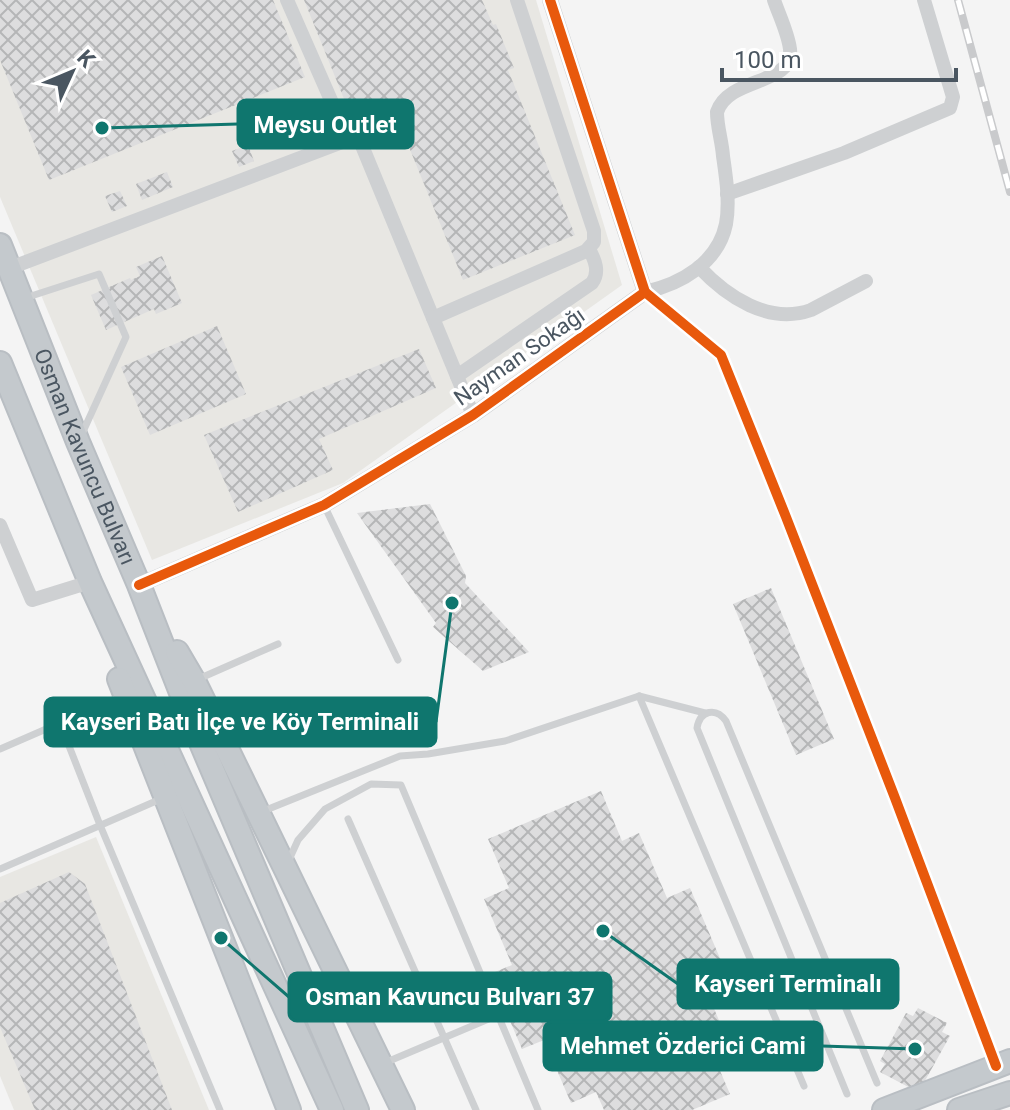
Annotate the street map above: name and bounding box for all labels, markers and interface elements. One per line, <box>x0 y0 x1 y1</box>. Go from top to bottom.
north arrow <box>32 32 112 112</box>
scale bar <box>722 32 956 82</box>
text: K <box>72 45 101 73</box>
text: 100 m <box>734 46 801 74</box>
callout: Meysu Outlet <box>238 100 413 148</box>
text: Meysu Outlet <box>253 111 397 139</box>
street label: Nayman Sokağı <box>449 302 589 411</box>
street label: Osman Kavuncu Bulvarı <box>29 345 141 568</box>
callout: Kayseri Batı İlçe ve Köy Terminali <box>45 698 436 746</box>
text: Kayseri Batı İlçe ve Köy Terminali <box>61 708 419 736</box>
callout: Kayseri Terminalı <box>678 960 898 1008</box>
text: Kayseri Terminalı <box>694 970 882 998</box>
callout: Osman Kavuncu Bulvarı 37 <box>289 973 611 1021</box>
text: Osman Kavuncu Bulvarı 37 <box>305 983 595 1011</box>
callout: Mehmet Özderici Cami <box>544 1022 822 1070</box>
text: Mehmet Özderici Cami <box>560 1032 806 1060</box>

